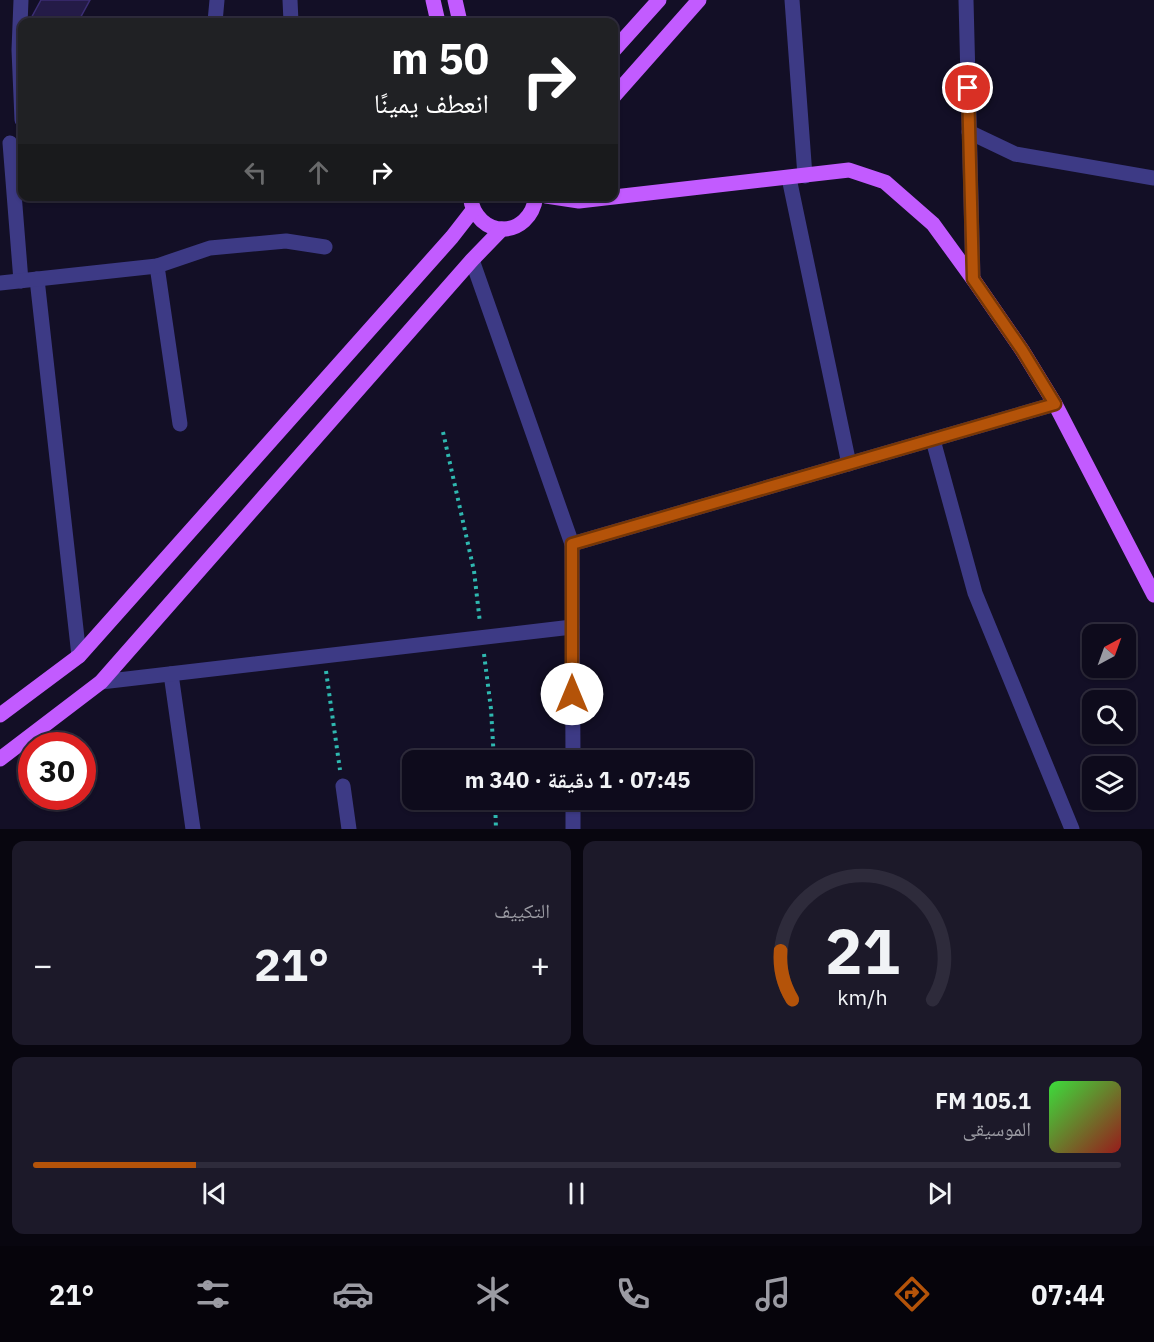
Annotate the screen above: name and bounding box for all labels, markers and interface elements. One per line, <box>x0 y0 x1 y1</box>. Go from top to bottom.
text: 50 m <box>391 31 489 86</box>
icon: right <box>510 42 588 120</box>
pin <box>942 62 993 113</box>
icon: arrive <box>951 71 984 104</box>
text: انعطف يمينًا <box>374 85 489 120</box>
icon: left <box>239 156 272 189</box>
icon: ahead <box>302 156 335 189</box>
icon: right <box>365 156 398 189</box>
north arrow <box>1082 624 1136 678</box>
map controls <box>1082 624 1136 810</box>
position arrow <box>540 662 604 726</box>
button: search <box>1082 690 1136 744</box>
speed limit sign: 30 <box>18 732 96 810</box>
button: layers <box>1082 756 1136 810</box>
text: 07:45 · 1 دقيقة · 340 m <box>465 765 690 794</box>
text: التكييف <box>494 897 550 924</box>
text: 21 <box>825 910 900 991</box>
text: 21° <box>254 935 329 993</box>
text: − <box>33 943 53 986</box>
text: + <box>530 943 550 986</box>
text: km/h <box>837 983 888 1011</box>
text: 105.1 FM <box>935 1086 1031 1115</box>
text: الموسيقى <box>963 1115 1031 1142</box>
icon: previous <box>198 1177 231 1210</box>
icon: pause <box>560 1177 593 1210</box>
icon: next <box>923 1177 956 1210</box>
icon: filters <box>192 1273 234 1315</box>
icon: car <box>332 1273 374 1315</box>
icon: climate <box>472 1273 514 1315</box>
icon: phone <box>612 1273 654 1315</box>
icon: music <box>752 1273 794 1315</box>
icon: directions <box>891 1273 933 1315</box>
text: 21° <box>49 1277 94 1312</box>
text: 07:44 <box>1031 1277 1105 1312</box>

